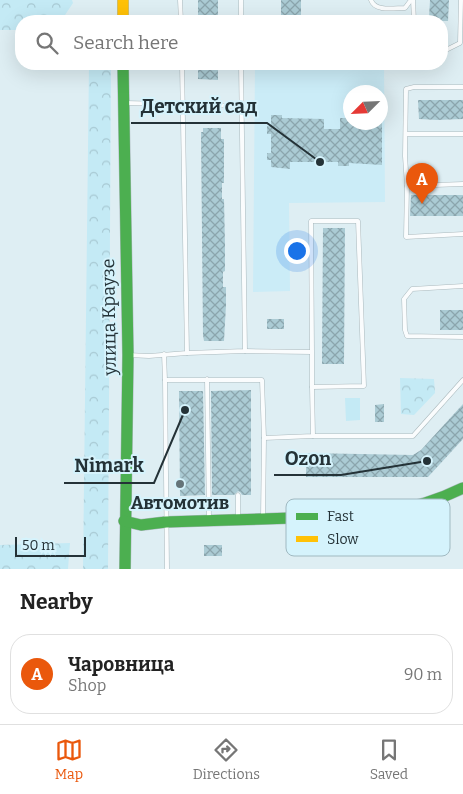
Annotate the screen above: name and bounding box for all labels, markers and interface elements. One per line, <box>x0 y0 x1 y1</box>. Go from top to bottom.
search box <box>15 15 448 70</box>
icon: search <box>33 29 61 57</box>
text: Search here <box>73 31 178 54</box>
north arrow <box>343 85 388 130</box>
callout: Детский сад <box>131 89 267 123</box>
text: Детский сад <box>141 95 257 118</box>
pin: A <box>406 163 438 204</box>
your location <box>284 238 310 264</box>
street label: улица Краузе <box>97 258 121 377</box>
callout: Ozon <box>274 441 341 475</box>
text: Ozon <box>285 447 332 470</box>
callout: Nimark <box>64 449 154 483</box>
text: Nimark <box>74 454 144 477</box>
marker: Автомотив <box>174 478 186 490</box>
place label: Автомотив <box>131 492 229 514</box>
legend <box>286 499 450 556</box>
text: Fast <box>327 508 354 525</box>
text: Slow <box>327 531 359 548</box>
scale bar <box>15 534 86 557</box>
text: 50 m <box>22 537 55 554</box>
text: Nearby <box>20 589 93 615</box>
text: Чаровница <box>68 653 174 676</box>
text: A <box>31 665 43 684</box>
text: 90 m <box>404 665 442 684</box>
text: Shop <box>68 676 106 695</box>
tab: Map <box>55 736 83 783</box>
tab: Directions <box>193 736 260 783</box>
tab: Saved <box>370 736 408 783</box>

